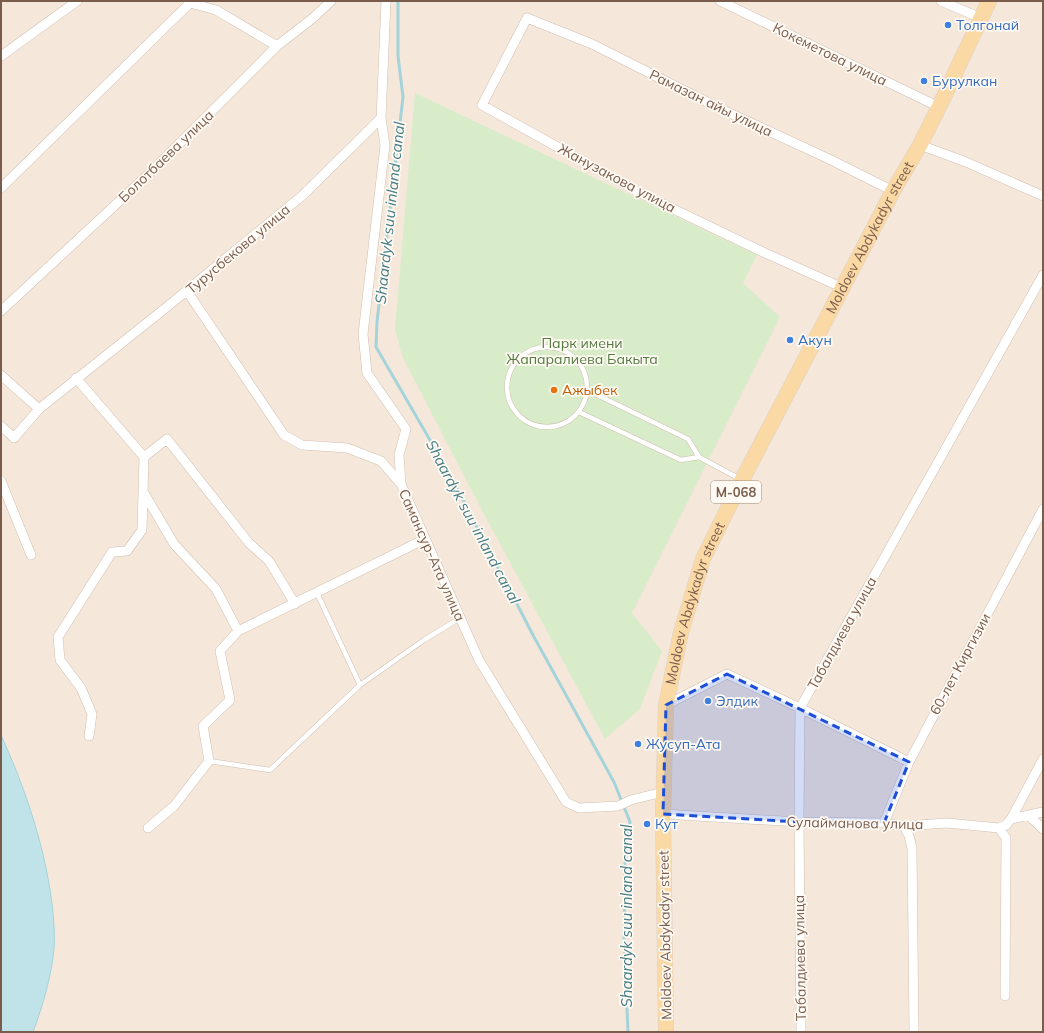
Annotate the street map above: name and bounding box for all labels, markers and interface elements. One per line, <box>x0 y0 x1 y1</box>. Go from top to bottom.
place label: Толгонай <box>956 16 1019 34</box>
street label: Кокеметова улица <box>770 19 890 89</box>
marker: Толгонай <box>943 20 953 30</box>
street label: Рамазан айы улица <box>646 65 776 141</box>
place label: Бурулкан <box>932 72 997 90</box>
marker: Бурулкан <box>919 76 929 86</box>
street label: Болотбаева улица <box>115 106 217 206</box>
water label: Shaardyk suu inland canal <box>370 120 409 305</box>
street label: Жанузакова улица <box>555 139 679 217</box>
street label: Moldoev Abdykadyr street <box>822 158 918 317</box>
street label: Турусбекова улица <box>182 200 294 298</box>
place label: Акун <box>798 331 832 349</box>
park label: Парк имени Жапаралиева Бакыта <box>506 334 658 368</box>
marker: Акун <box>785 335 795 345</box>
place label: Ажыбек <box>562 381 618 399</box>
marker: Ажыбек <box>549 385 559 395</box>
water label: Shaardyk suu inland canal <box>422 436 525 607</box>
road number: М-068 <box>711 481 761 503</box>
street label: Самансур-Ата улица <box>395 486 469 624</box>
street label: Moldoev Abdykadyr street <box>661 519 729 686</box>
street label: Табалдиева улица <box>804 573 880 693</box>
street label: 60-лет Киргизии <box>926 610 994 718</box>
place label: Элдик <box>716 692 759 710</box>
marker: Элдик <box>703 696 713 706</box>
place label: Жусуп-Ата <box>646 735 721 753</box>
marker: Жусуп-Ата <box>633 739 643 749</box>
street label: Сулайманова улица <box>786 813 924 833</box>
place label: Кут <box>655 815 678 833</box>
marker: Кут <box>642 819 652 829</box>
water label: Shaardyk suu inland canal <box>617 824 636 1008</box>
street label: Moldoev Abdykadyr street <box>655 850 675 1020</box>
street label: Табалдиева улица <box>790 895 810 1021</box>

